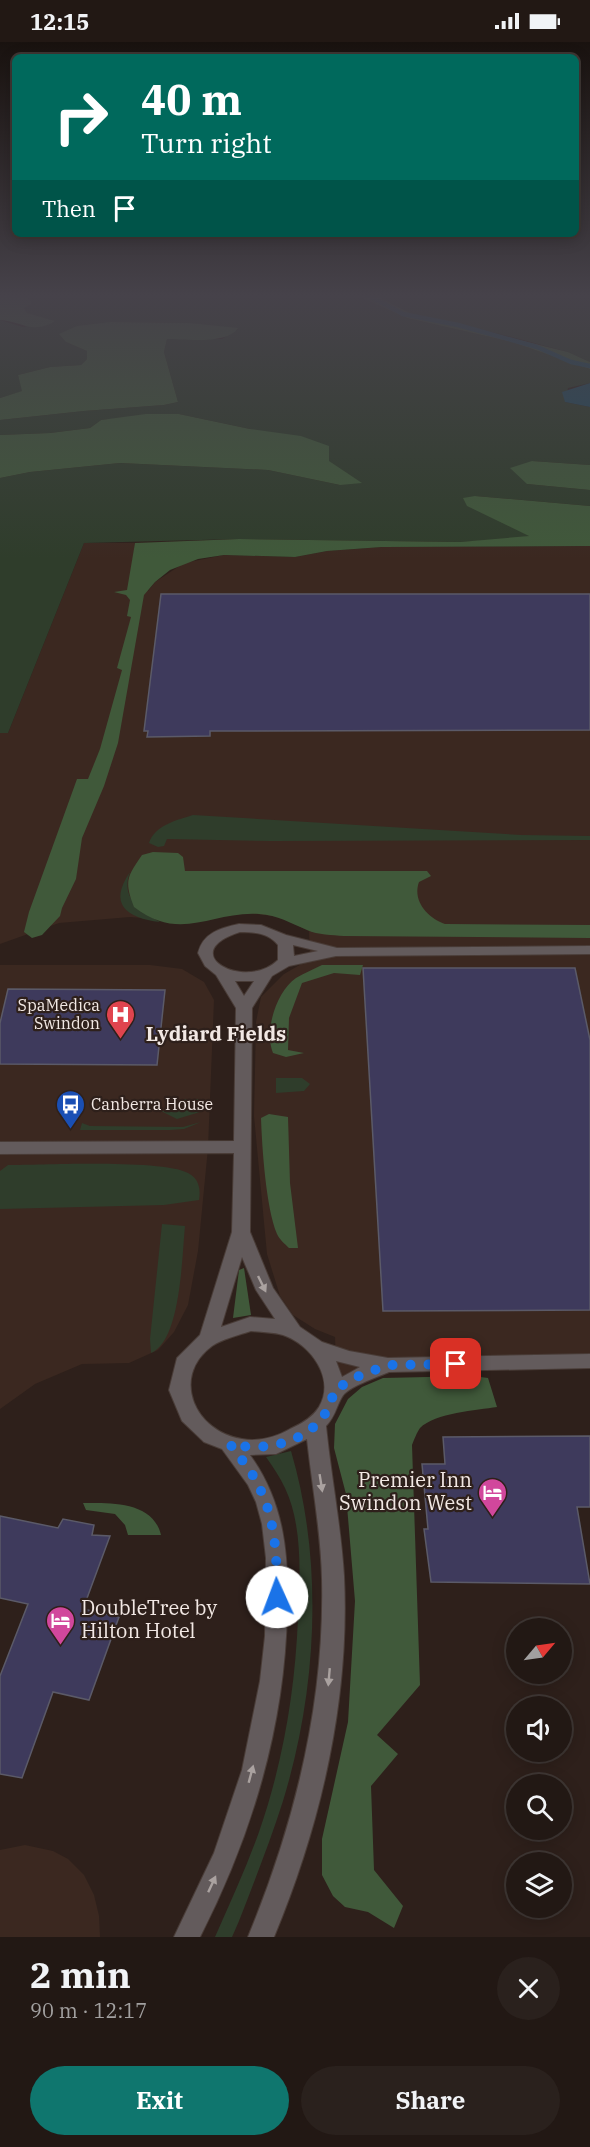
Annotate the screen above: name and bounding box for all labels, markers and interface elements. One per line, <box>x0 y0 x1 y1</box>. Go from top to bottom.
text: 12:15 <box>30 7 89 36</box>
text: 40 m <box>141 72 242 127</box>
icon: right <box>42 78 120 156</box>
text: Turn right <box>141 125 272 160</box>
icon: arrive <box>108 192 141 225</box>
text: Then <box>42 194 96 223</box>
place label: SpaMedica Swindon <box>18 995 100 1033</box>
hospital icon: SpaMedica Swindon <box>105 998 137 1040</box>
district label: Lydiard Fields <box>146 1020 286 1047</box>
bus stop icon: Canberra House <box>54 1088 86 1130</box>
place label: Canberra House <box>91 1094 213 1114</box>
one-way arrow <box>258 1276 267 1293</box>
pin <box>430 1338 481 1389</box>
icon: arrive <box>439 1347 472 1380</box>
place label: Premier Inn Swindon West <box>339 1466 472 1516</box>
one-way arrow <box>317 1474 326 1493</box>
hotel icon: Premier Inn Swindon West <box>477 1476 509 1518</box>
position arrow <box>245 1565 309 1629</box>
place label: DoubleTree by Hilton Hotel <box>81 1594 217 1644</box>
hotel icon: DoubleTree by Hilton Hotel <box>44 1604 76 1646</box>
north arrow <box>506 1618 572 1684</box>
map controls <box>506 1618 572 1918</box>
one-way arrow <box>324 1668 334 1687</box>
button: sound <box>506 1696 572 1762</box>
one-way arrow <box>246 1765 256 1783</box>
button: search <box>506 1774 572 1840</box>
button: layers <box>506 1852 572 1918</box>
one-way arrow <box>208 1876 217 1893</box>
text: 2 min <box>30 1951 131 1998</box>
button: close <box>497 1957 560 2020</box>
text: 90 m · 12:17 <box>30 1997 147 2024</box>
button: Exit <box>30 2066 289 2135</box>
button: Share <box>301 2066 560 2135</box>

